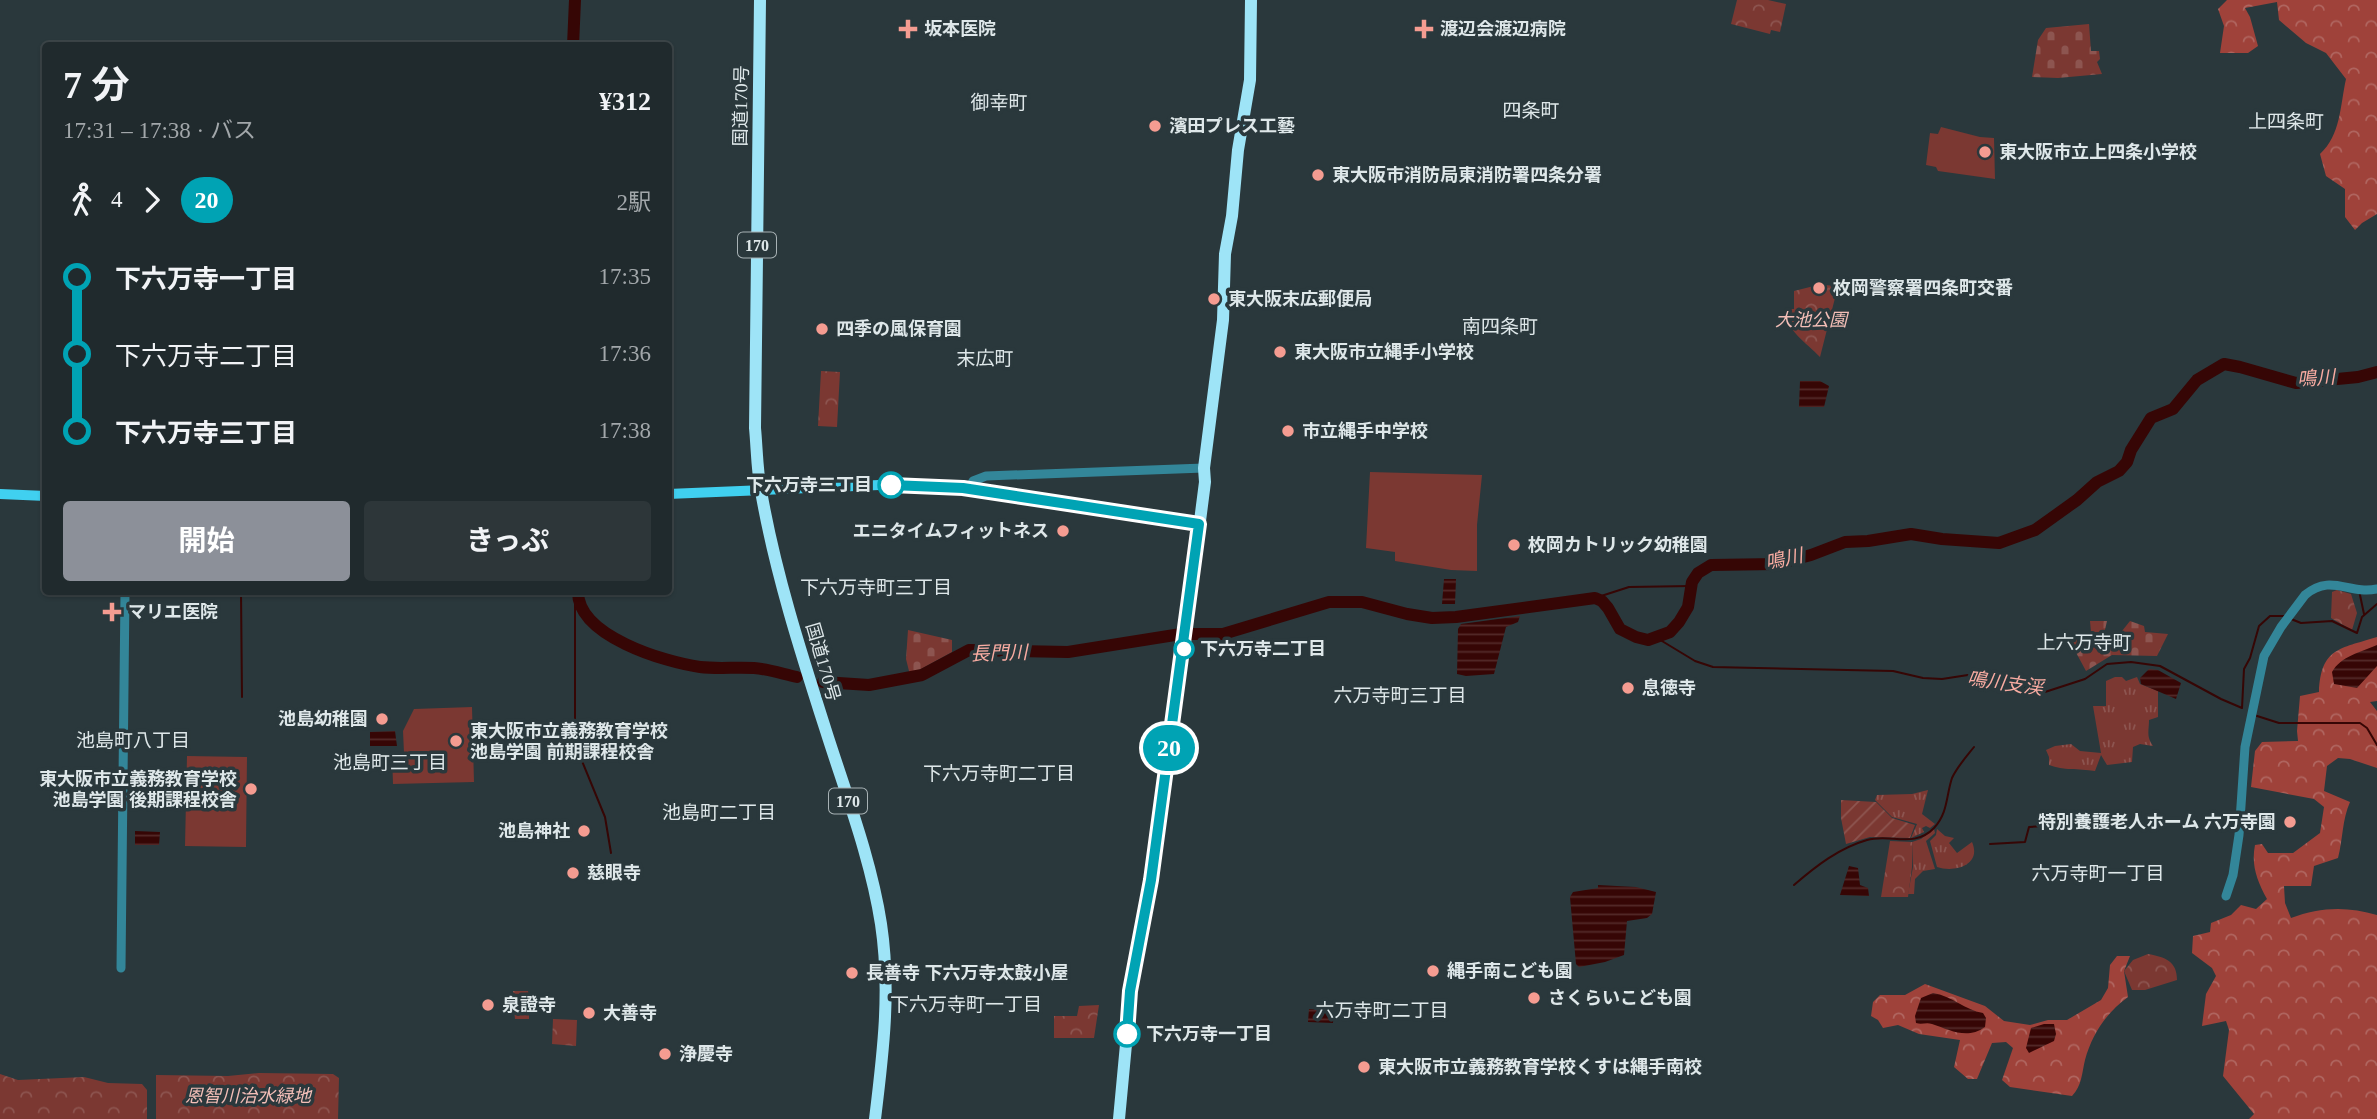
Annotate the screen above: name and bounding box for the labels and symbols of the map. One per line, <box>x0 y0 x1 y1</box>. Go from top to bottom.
marker: 坂本医院 <box>898 19 918 39</box>
place label: 坂本医院 <box>924 19 996 39</box>
marker: 渡辺会渡辺病院 <box>1414 19 1434 39</box>
place label: 渡辺会渡辺病院 <box>1440 19 1566 39</box>
street label: 国道170号 <box>730 65 752 147</box>
district label: 御幸町 <box>970 92 1028 113</box>
district label: 四条町 <box>1502 100 1560 121</box>
district label: 上四条町 <box>2248 111 2324 132</box>
place label: 濱田プレス工藝 <box>1169 116 1295 136</box>
marker: 濱田プレス工藝 <box>1147 118 1163 134</box>
place label: 東大阪市立上四条小学校 <box>1999 142 2197 162</box>
marker: 東大阪市立上四条小学校 <box>1977 144 1993 160</box>
place label: 東大阪市消防局東消防署四条分署 <box>1332 165 1602 185</box>
marker: 東大阪市消防局東消防署四条分署 <box>1310 167 1326 183</box>
road number: 170 <box>738 232 776 258</box>
place label: 枚岡警察署四条町交番 <box>1833 278 2013 298</box>
marker: 枚岡警察署四条町交番 <box>1811 280 1827 296</box>
place label: 東大阪末広郵便局 <box>1228 289 1372 309</box>
marker: 東大阪末広郵便局 <box>1206 291 1222 307</box>
park label: 大池公園 <box>1775 310 1850 330</box>
district label: 南四条町 <box>1462 316 1538 337</box>
place label: 四季の風保育園 <box>836 319 962 339</box>
marker: 四季の風保育園 <box>814 321 830 337</box>
place label: 東大阪市立縄手小学校 <box>1294 342 1474 362</box>
marker: 東大阪市立縄手小学校 <box>1272 344 1288 360</box>
district label: 末広町 <box>956 348 1014 369</box>
water label: 鳴川 <box>2296 366 2338 390</box>
place label: 市立縄手中学校 <box>1302 421 1428 441</box>
marker: 市立縄手中学校 <box>1280 423 1296 439</box>
marker: 下六万寺三丁目 <box>878 472 904 498</box>
place label: 下六万寺三丁目 <box>746 475 872 495</box>
place label: エニタイムフィットネス <box>853 521 1049 541</box>
marker: エニタイムフィットネス <box>1055 523 1071 539</box>
place label: 枚岡カトリック幼稚園 <box>1528 535 1708 555</box>
marker: 枚岡カトリック幼稚園 <box>1506 537 1522 553</box>
water label: 鳴川 <box>1763 544 1807 573</box>
district label: 下六万寺町三丁目 <box>800 577 952 598</box>
marker: マリエ医院 <box>102 602 122 622</box>
place label: マリエ医院 <box>128 602 218 622</box>
street label: 国道170号 <box>802 620 844 704</box>
district label: 上六万寺町 <box>2036 632 2132 653</box>
marker: 下六万寺二丁目 <box>1174 639 1194 659</box>
place label: 下六万寺二丁目 <box>1200 639 1326 659</box>
water label: 長門川 <box>970 641 1030 664</box>
water label: 鳴川支渓 <box>1966 667 2047 699</box>
place label: 息徳寺 <box>1642 678 1696 698</box>
marker: 息徳寺 <box>1620 680 1636 696</box>
district label: 六万寺町三丁目 <box>1333 685 1467 706</box>
place label: 池島幼稚園 <box>278 709 368 729</box>
marker: 池島幼稚園 <box>374 711 390 727</box>
place label: 東大阪市立義務教育学校 池島学園 前期課程校舎 <box>470 721 668 762</box>
line badge: 20 <box>1138 725 1200 771</box>
district label: 池島町八丁目 <box>76 730 190 751</box>
marker: 東大阪市立義務教育学校 池島学園 前期課程校舎 <box>448 733 464 749</box>
district label: 池島町三丁目 <box>333 752 447 773</box>
district label: 下六万寺町二丁目 <box>923 763 1075 784</box>
place label: 東大阪市立義務教育学校 池島学園 後期課程校舎 <box>39 769 237 810</box>
marker: 東大阪市立義務教育学校 池島学園 後期課程校舎 <box>243 781 259 797</box>
road number: 170 <box>829 788 867 814</box>
district label: 池島町二丁目 <box>662 802 776 823</box>
place label: 特別養護老人ホーム 六万寺園 <box>2038 812 2276 832</box>
marker: 特別養護老人ホーム 六万寺園 <box>2282 814 2298 830</box>
place label: 池島神社 <box>498 821 570 841</box>
marker: 池島神社 <box>576 823 592 839</box>
place label: 慈眼寺 <box>587 863 641 883</box>
district label: 六万寺町一丁目 <box>2031 863 2165 884</box>
marker: 慈眼寺 <box>565 865 581 881</box>
place label: 縄手南こども園 <box>1447 961 1573 981</box>
place label: 長善寺 下六万寺太鼓小屋 <box>866 963 1069 983</box>
marker: 縄手南こども園 <box>1425 963 1441 979</box>
marker: 長善寺 下六万寺太鼓小屋 <box>844 965 860 981</box>
place label: さくらいこども園 <box>1548 988 1692 1008</box>
marker: さくらいこども園 <box>1526 990 1542 1006</box>
district label: 下六万寺町一丁目 <box>890 994 1042 1015</box>
place label: 泉證寺 <box>502 995 556 1015</box>
marker: 泉證寺 <box>480 997 496 1013</box>
district label: 六万寺町二丁目 <box>1315 1000 1449 1021</box>
place label: 大善寺 <box>603 1003 657 1023</box>
marker: 大善寺 <box>581 1005 597 1021</box>
marker: 下六万寺一丁目 <box>1114 1021 1140 1047</box>
place label: 下六万寺一丁目 <box>1146 1024 1272 1044</box>
place label: 浄慶寺 <box>679 1044 733 1064</box>
marker: 浄慶寺 <box>657 1046 673 1062</box>
place label: 東大阪市立義務教育学校くすは縄手南校 <box>1378 1057 1702 1077</box>
marker: 東大阪市立義務教育学校くすは縄手南校 <box>1356 1059 1372 1075</box>
park label: 恩智川治水緑地 <box>185 1086 313 1106</box>

